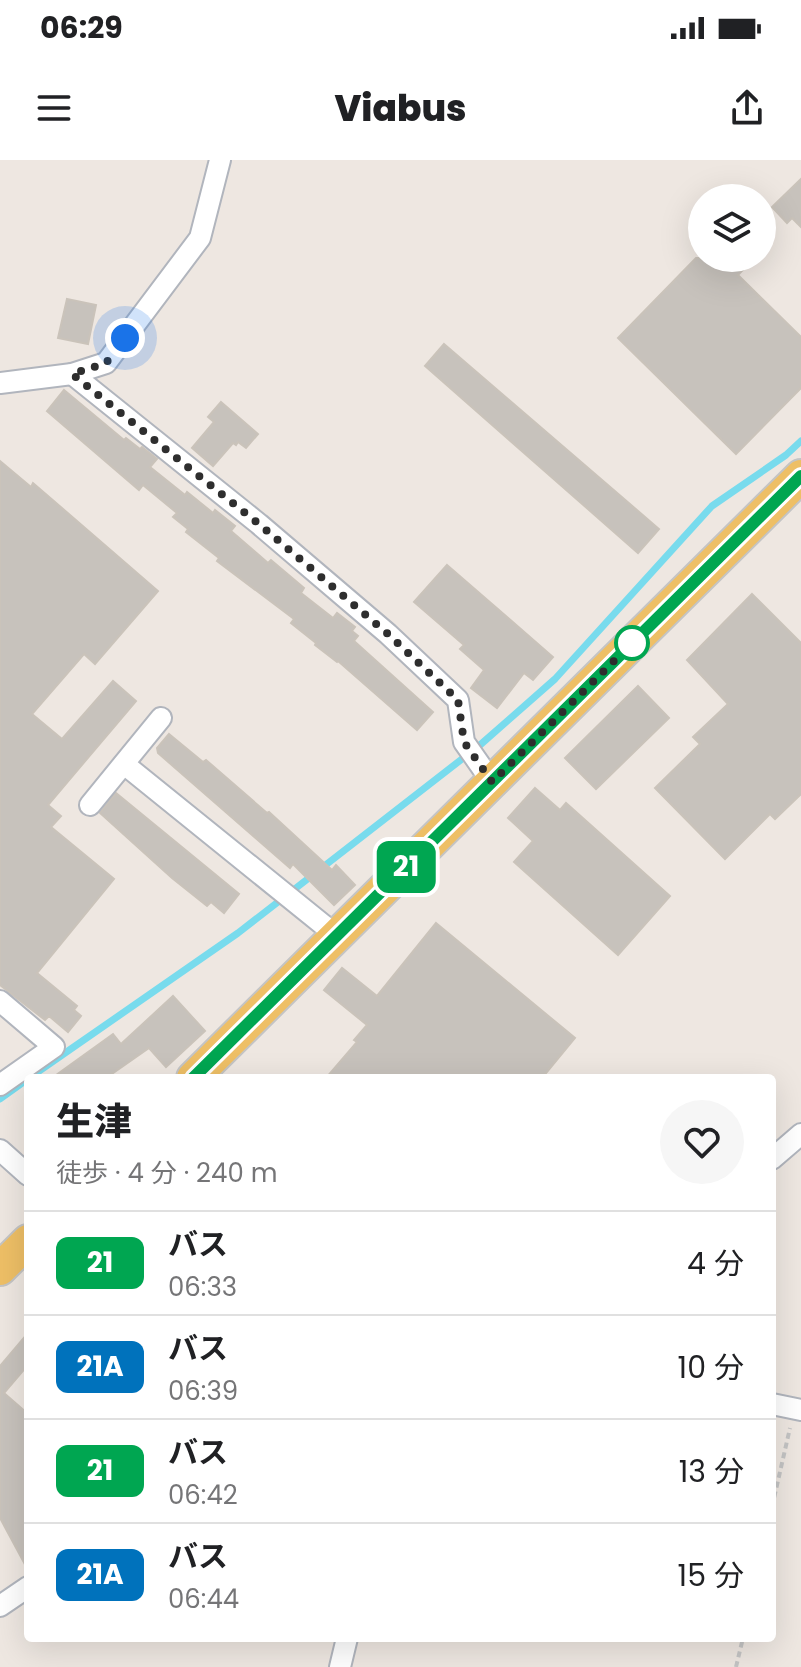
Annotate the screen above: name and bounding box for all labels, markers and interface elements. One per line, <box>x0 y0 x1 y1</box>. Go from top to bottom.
text: 06:29 <box>40 6 123 49</box>
text: Viabus <box>334 83 467 134</box>
icon: menu <box>32 86 76 130</box>
icon: share <box>725 86 769 130</box>
map controls <box>688 184 776 272</box>
button: layers <box>688 184 776 272</box>
your location <box>105 318 145 358</box>
unlabelled marker <box>615 626 649 660</box>
line badge: 21 <box>370 841 442 893</box>
text: 21 <box>393 847 419 886</box>
text: 生津 <box>56 1095 132 1148</box>
button: heart <box>660 1100 744 1184</box>
text: 徒歩 · 4 分 · 240 m <box>56 1155 277 1191</box>
text: バス <box>168 1223 228 1266</box>
text: 4 分 <box>687 1242 744 1285</box>
text: 21 <box>87 1243 113 1282</box>
text: 06:33 <box>168 1269 237 1305</box>
text: バス <box>168 1327 228 1370</box>
text: 10 分 <box>678 1346 744 1389</box>
text: 21A <box>76 1347 124 1386</box>
text: 06:39 <box>168 1373 238 1409</box>
text: バス <box>168 1431 228 1474</box>
text: 13 分 <box>679 1450 744 1493</box>
text: 21 <box>87 1451 113 1490</box>
text: 06:42 <box>168 1477 238 1513</box>
text: バス <box>168 1535 228 1578</box>
text: 15 分 <box>678 1554 744 1597</box>
text: 21A <box>76 1555 124 1594</box>
text: 06:44 <box>168 1581 239 1617</box>

